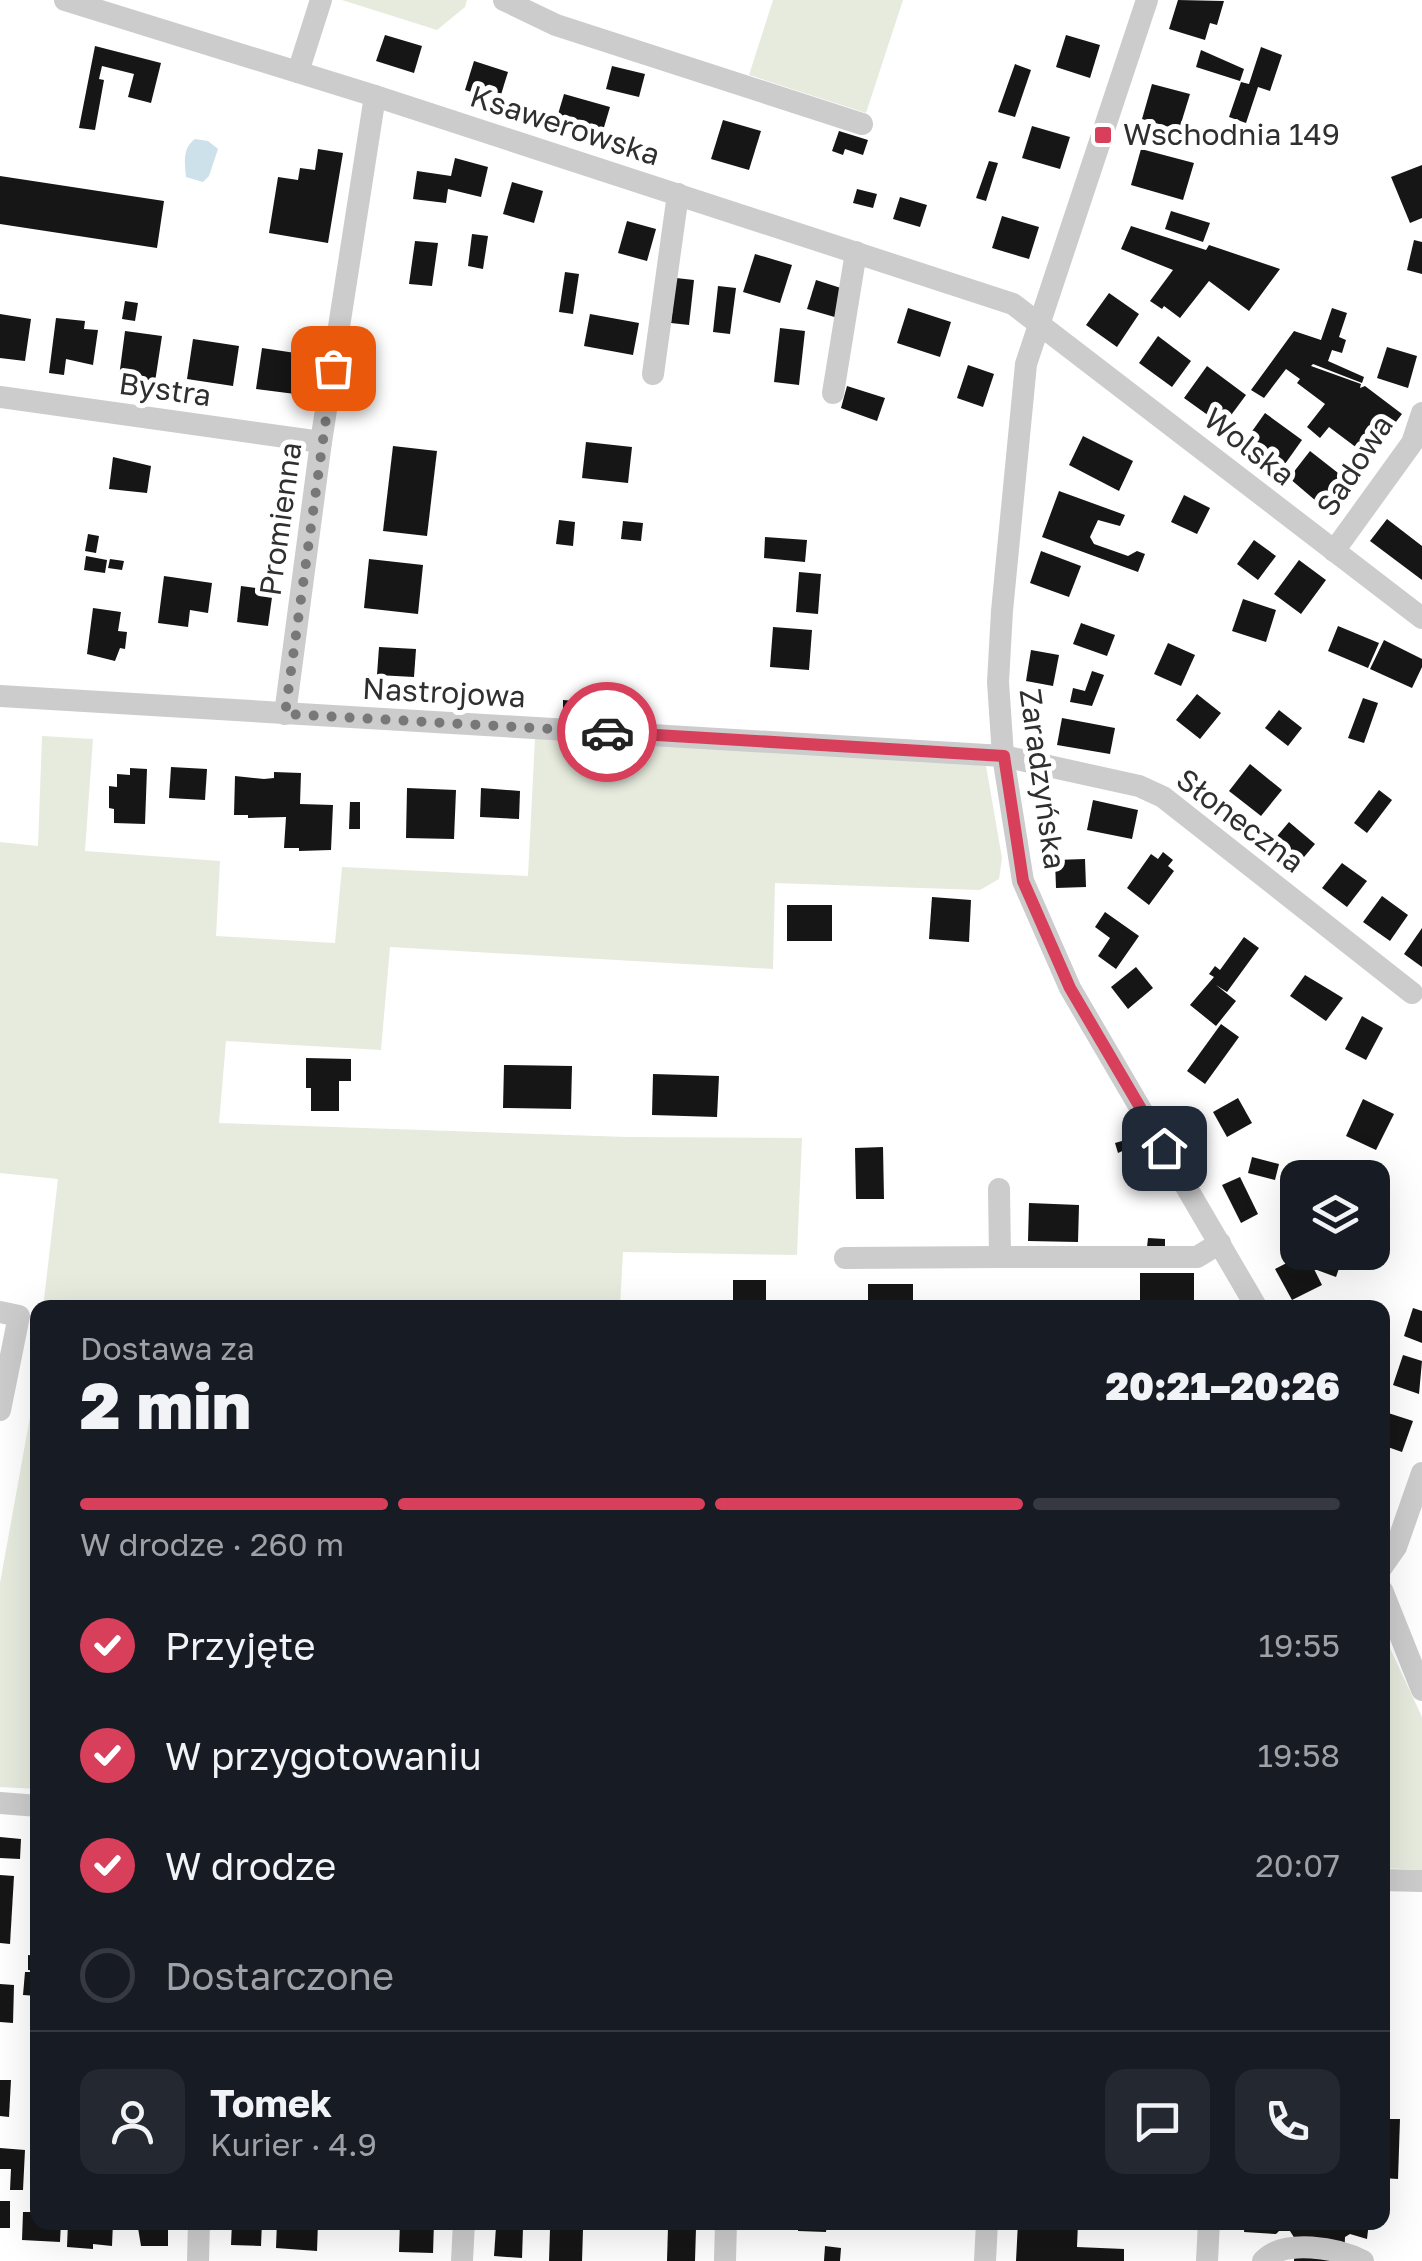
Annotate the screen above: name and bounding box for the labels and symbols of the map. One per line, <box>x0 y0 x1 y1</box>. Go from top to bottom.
street label: Ksawerowska <box>466 77 665 173</box>
place label: Wschodnia 149 <box>1123 116 1340 152</box>
marker: Wschodnia 149 <box>1092 124 1114 146</box>
pin <box>291 326 376 411</box>
street label: Bystra <box>117 365 214 413</box>
street label: Wolska <box>1197 400 1302 493</box>
street label: Sadowa <box>1308 408 1400 523</box>
street label: Promienna <box>251 440 309 598</box>
street label: Nastrojowa <box>361 670 527 714</box>
courier <box>557 682 657 782</box>
street label: Zaradzyńska <box>1012 686 1073 872</box>
street label: Słoneczna <box>1170 761 1311 880</box>
pin <box>1122 1106 1207 1191</box>

